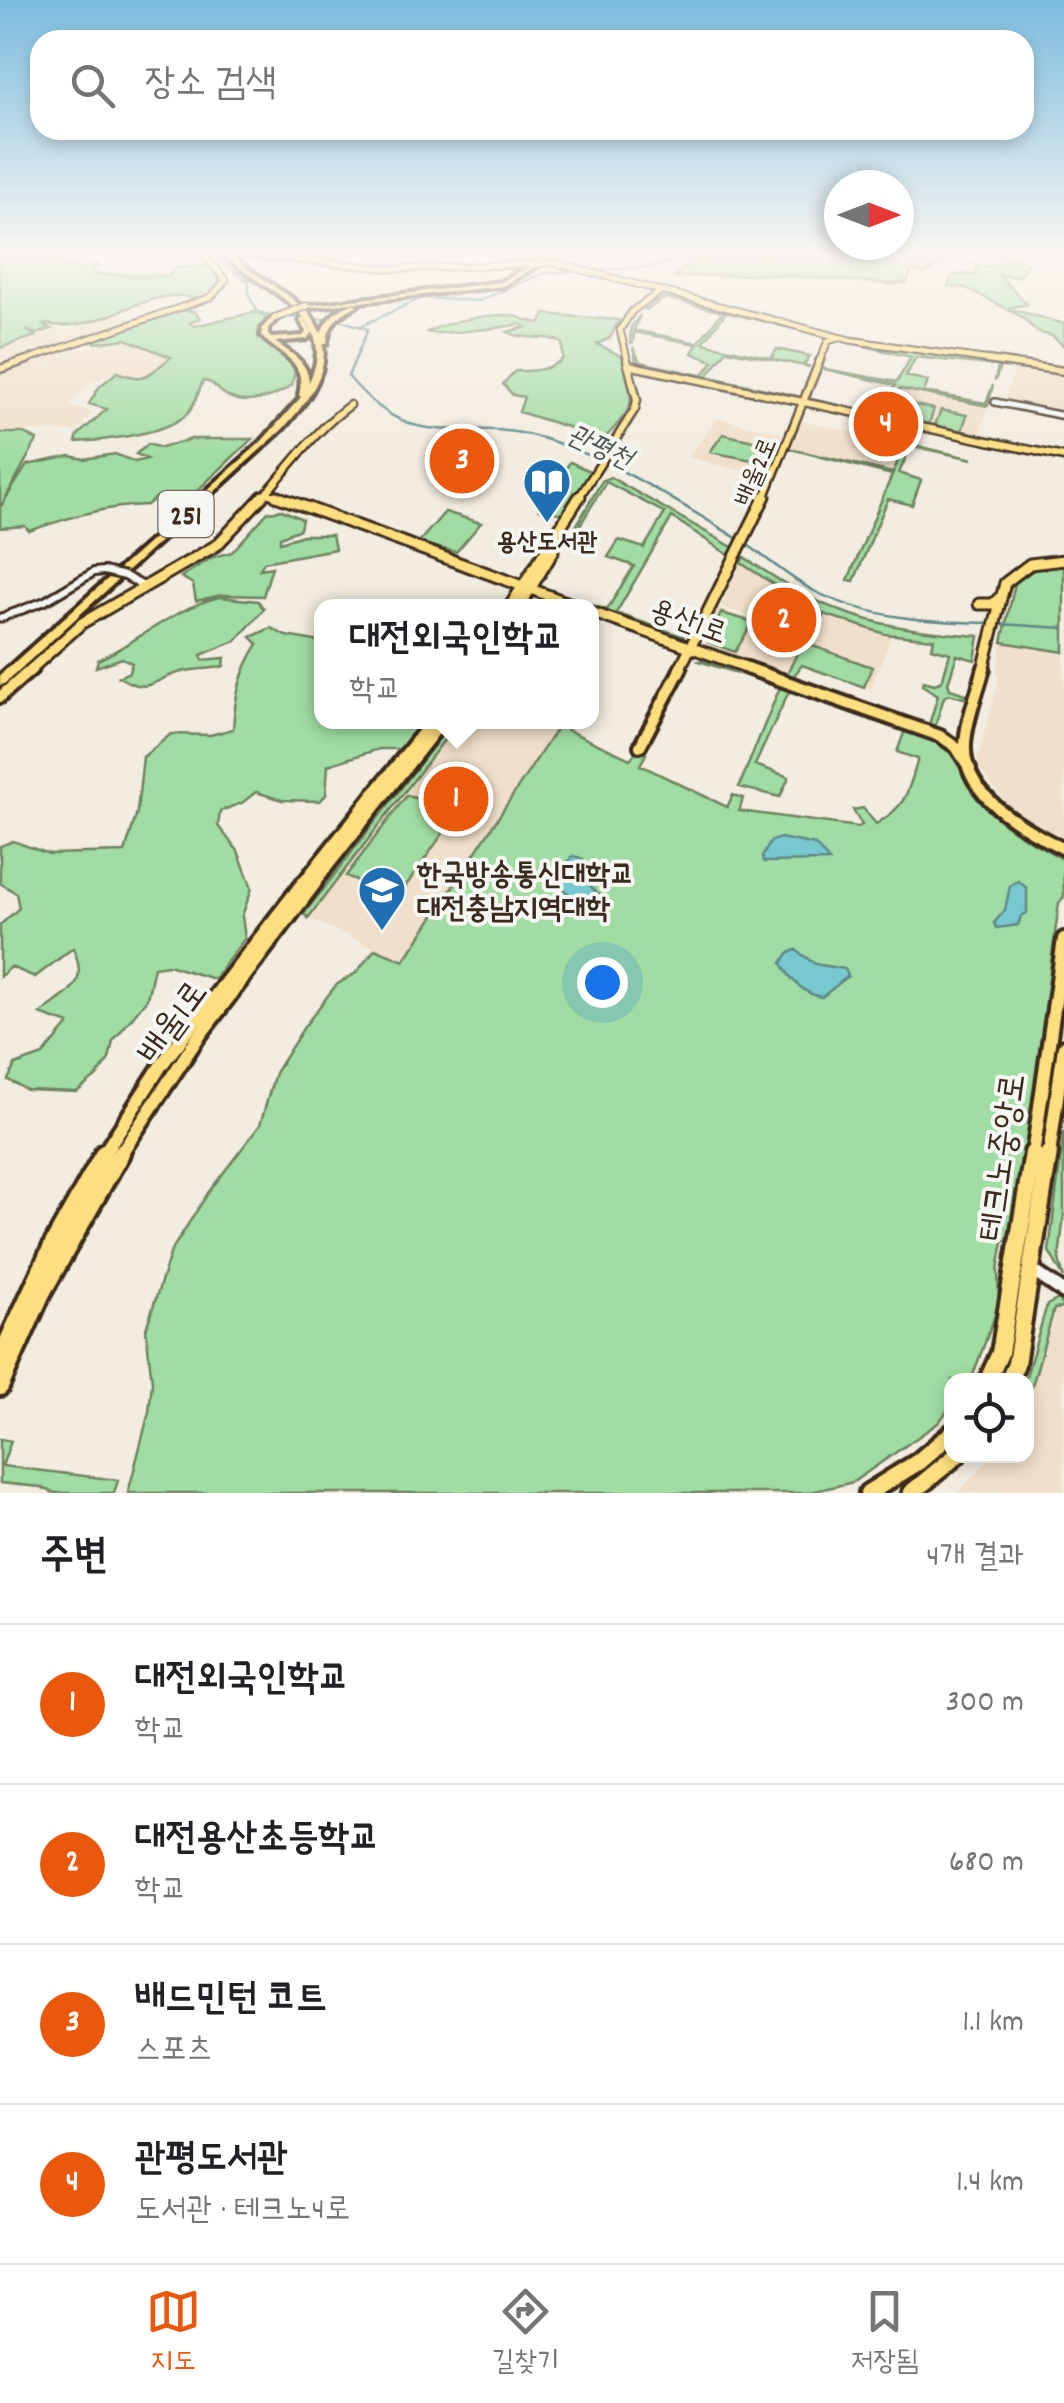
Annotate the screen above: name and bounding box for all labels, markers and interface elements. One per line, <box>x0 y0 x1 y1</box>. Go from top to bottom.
search box <box>30 30 1034 140</box>
icon: search <box>65 58 120 113</box>
text: 장소 검색 <box>145 58 276 113</box>
north arrow <box>824 170 914 260</box>
pin: 4 <box>854 386 918 462</box>
water label: 관평천 <box>560 417 640 483</box>
pin: 3 <box>430 424 494 498</box>
street label: 배울2로 <box>727 433 788 512</box>
library icon: 용산도서관 <box>521 456 573 524</box>
road number: 251 <box>158 491 214 537</box>
place label: 용산도서관 <box>497 526 597 562</box>
pin: 2 <box>752 582 816 658</box>
street label: 용산1로 <box>643 591 732 658</box>
popup <box>314 599 599 729</box>
text: 대전외국인학교 <box>349 613 564 668</box>
text: 학교 <box>349 669 401 715</box>
pin: 1 <box>424 762 488 836</box>
place label: 한국방송통신대학교 대전충남지역대학 <box>416 856 634 933</box>
school or university icon: 한국방송통신대학교 대전충남지역대학 <box>356 864 408 932</box>
your location <box>577 957 628 1008</box>
street label: 배울1로 <box>128 972 222 1076</box>
street label: 테크노중앙로 <box>968 1071 1041 1245</box>
map controls <box>944 1373 1034 1463</box>
button: locate <box>944 1373 1034 1463</box>
text: 주변 <box>40 1529 108 1589</box>
text: 4개 결과 <box>926 1536 1024 1582</box>
text: 대전외국인학교 <box>135 1653 349 1708</box>
text: 1 <box>69 1681 76 1727</box>
text: 300 m <box>946 1681 1024 1727</box>
text: 학교 <box>135 1709 187 1755</box>
text: 대전용산초등학교 <box>135 1813 380 1868</box>
text: 2 <box>66 1841 79 1887</box>
text: 680 m <box>949 1841 1024 1887</box>
text: 학교 <box>135 1869 187 1915</box>
text: 배드민턴 코트 <box>135 1973 327 2028</box>
text: 3 <box>65 2001 80 2047</box>
text: 1.1 km <box>962 2001 1024 2047</box>
text: 스포츠 <box>135 2029 212 2075</box>
text: 관평도서관 <box>135 2133 288 2188</box>
text: 4 <box>66 2161 79 2207</box>
text: 1.4 km <box>956 2161 1024 2207</box>
text: 도서관 · 테크노4로 <box>135 2189 351 2235</box>
tab: 지도 <box>146 2284 201 2384</box>
tab: 길찾기 <box>492 2284 559 2384</box>
tab: 저장됨 <box>851 2284 918 2384</box>

